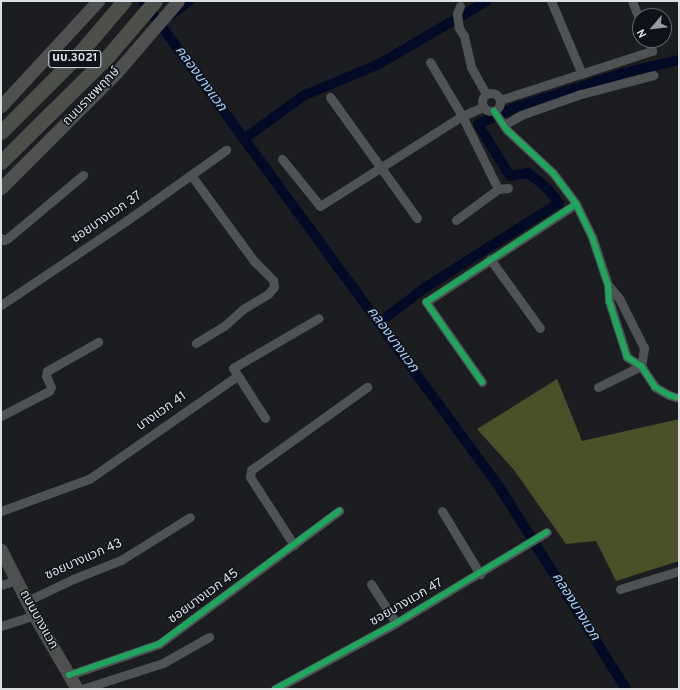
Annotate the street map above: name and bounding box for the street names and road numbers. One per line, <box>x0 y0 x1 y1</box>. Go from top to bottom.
road number: นบ.3021 <box>48 49 102 69</box>
street label: ถนนราชพฤกษ์ <box>60 64 124 130</box>
street label: ซอยบางแวก 37 <box>69 189 145 247</box>
street label: บางแวก 41 <box>134 389 190 435</box>
street label: ซอยบางแวก 43 <box>43 536 125 584</box>
street label: ซอยบางแวก 45 <box>166 566 242 628</box>
street label: ซอยบางแวก 47 <box>368 576 446 630</box>
street label: ถนนบางแวก <box>15 588 61 652</box>

